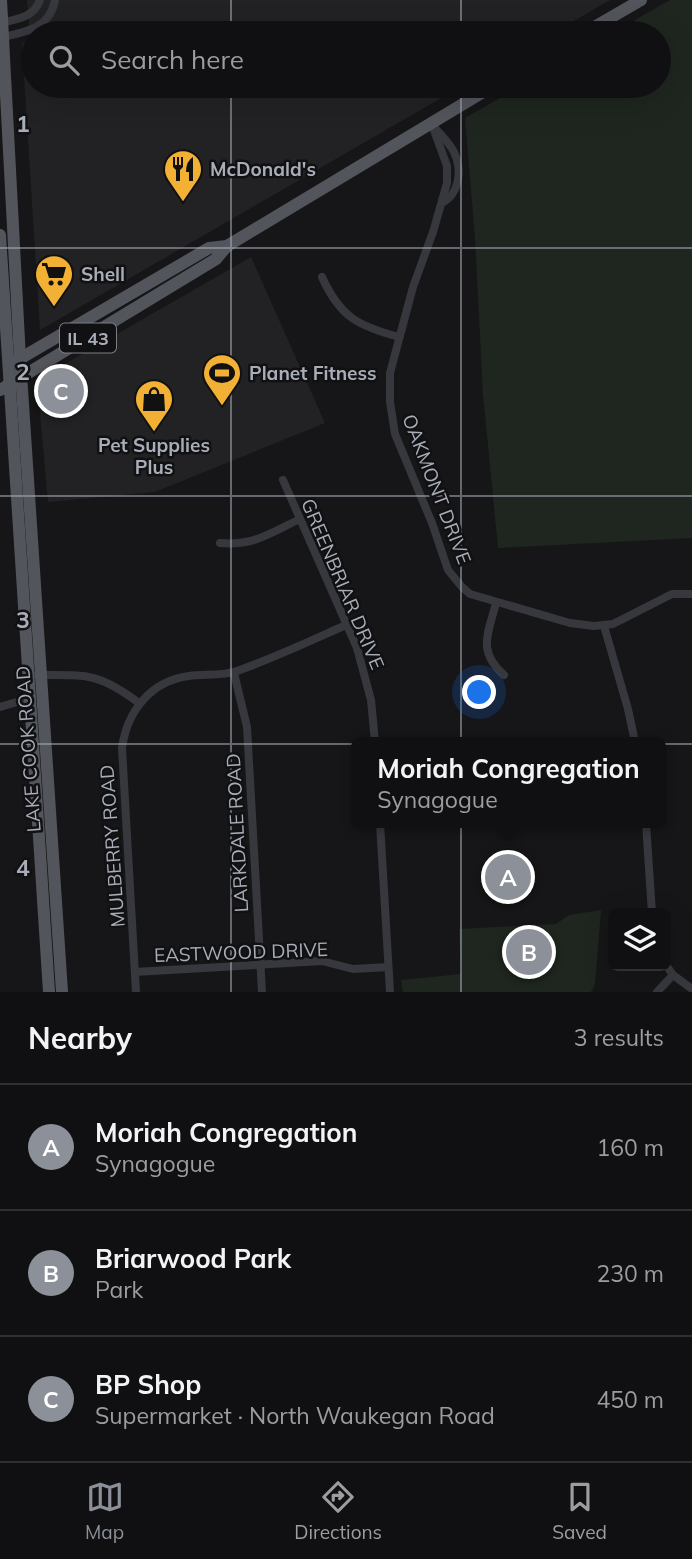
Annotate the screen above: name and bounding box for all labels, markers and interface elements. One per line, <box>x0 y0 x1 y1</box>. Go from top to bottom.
search box <box>21 21 671 98</box>
icon: search <box>45 41 83 79</box>
text: Search here <box>101 43 244 76</box>
text: 1 <box>16 109 30 138</box>
restaurant icon: McDonald's <box>162 148 204 203</box>
place label: McDonald's <box>210 157 316 181</box>
supermarket icon: Shell <box>33 253 75 308</box>
place label: Shell <box>81 262 125 286</box>
road number: IL 43 <box>60 324 116 352</box>
sports icon: Planet Fitness <box>201 352 243 407</box>
text: 2 <box>16 357 30 386</box>
place label: Planet Fitness <box>249 361 377 385</box>
pin: C <box>38 365 84 417</box>
shop icon: Pet Supplies Plus <box>133 378 175 433</box>
street label: OAKMONT DRIVE <box>397 411 477 567</box>
place label: Pet Supplies Plus <box>98 433 210 479</box>
street label: GREENBRIAR DRIVE <box>296 495 390 673</box>
text: 3 <box>16 605 30 634</box>
street label: LAKE COOK ROAD <box>10 665 46 833</box>
your location <box>462 675 496 709</box>
popup <box>351 737 666 828</box>
text: Moriah Congregation <box>377 752 640 785</box>
street label: LARKDALE ROAD <box>221 753 253 913</box>
street label: MULBERRY ROAD <box>94 764 130 928</box>
text: Synagogue <box>377 785 498 814</box>
pin: A <box>485 851 531 903</box>
text: 4 <box>16 853 30 882</box>
map controls <box>608 908 671 971</box>
button: layers <box>608 908 671 971</box>
pin: B <box>506 926 552 978</box>
street label: EASTWOOD DRIVE <box>154 937 328 967</box>
text: Nearby <box>28 1019 132 1057</box>
text: 3 results <box>574 1023 664 1052</box>
text: Moriah Congregation <box>95 1116 357 1149</box>
text: A <box>42 1133 60 1162</box>
text: 160 m <box>596 1133 664 1162</box>
text: Synagogue <box>95 1149 215 1178</box>
text: Briarwood Park <box>95 1242 291 1275</box>
text: B <box>43 1259 59 1288</box>
text: 230 m <box>596 1259 664 1288</box>
text: Park <box>95 1275 143 1304</box>
text: BP Shop <box>95 1368 201 1401</box>
text: C <box>43 1385 59 1414</box>
text: 450 m <box>596 1385 664 1414</box>
text: Supermarket · North Waukegan Road <box>95 1401 495 1430</box>
tab: Map <box>85 1478 124 1544</box>
tab: Directions <box>294 1478 382 1544</box>
tab: Saved <box>552 1478 607 1544</box>

